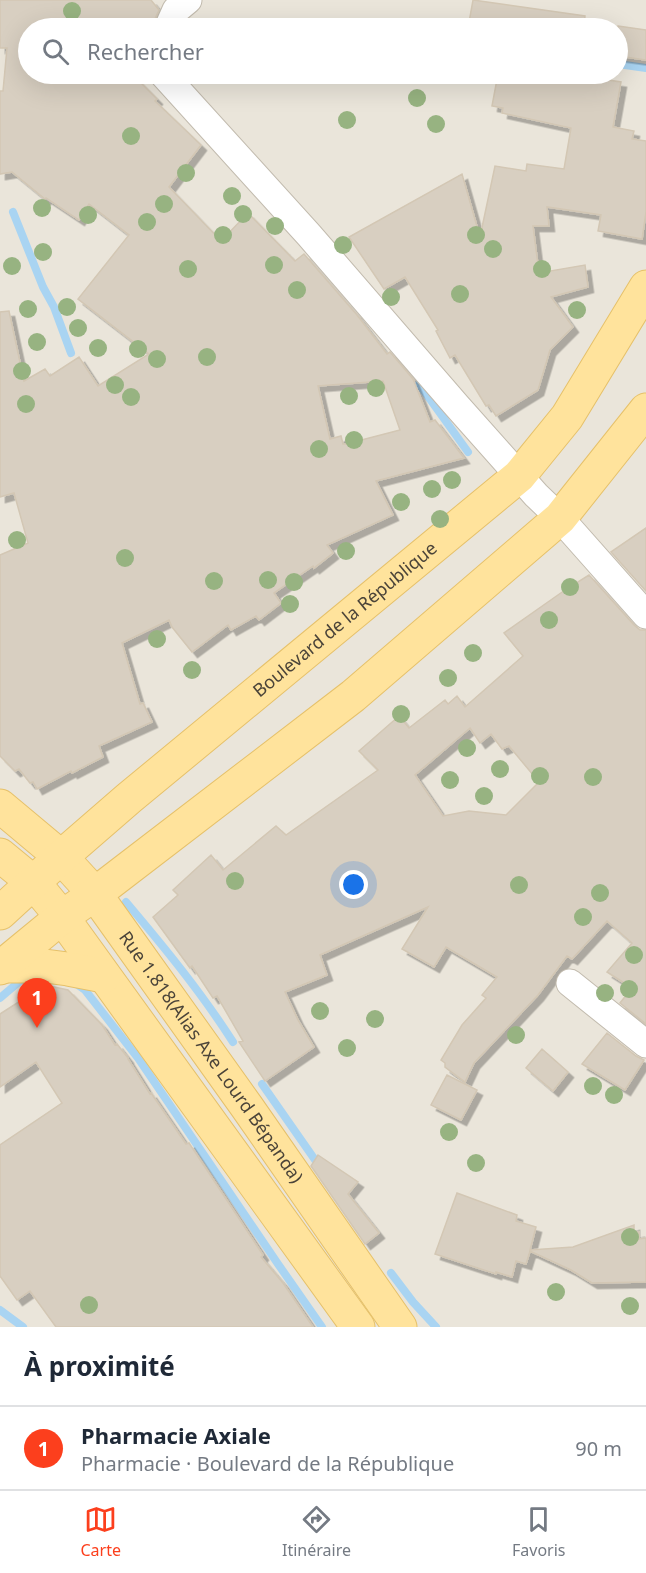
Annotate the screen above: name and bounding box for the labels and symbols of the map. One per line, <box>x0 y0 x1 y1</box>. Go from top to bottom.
street label: Boulevard de la République <box>247 536 441 702</box>
your location <box>339 870 368 899</box>
street label: Rue 1.818(Alias Axe Lourd Bépanda) <box>114 926 309 1187</box>
pin: 1 <box>18 978 57 1028</box>

